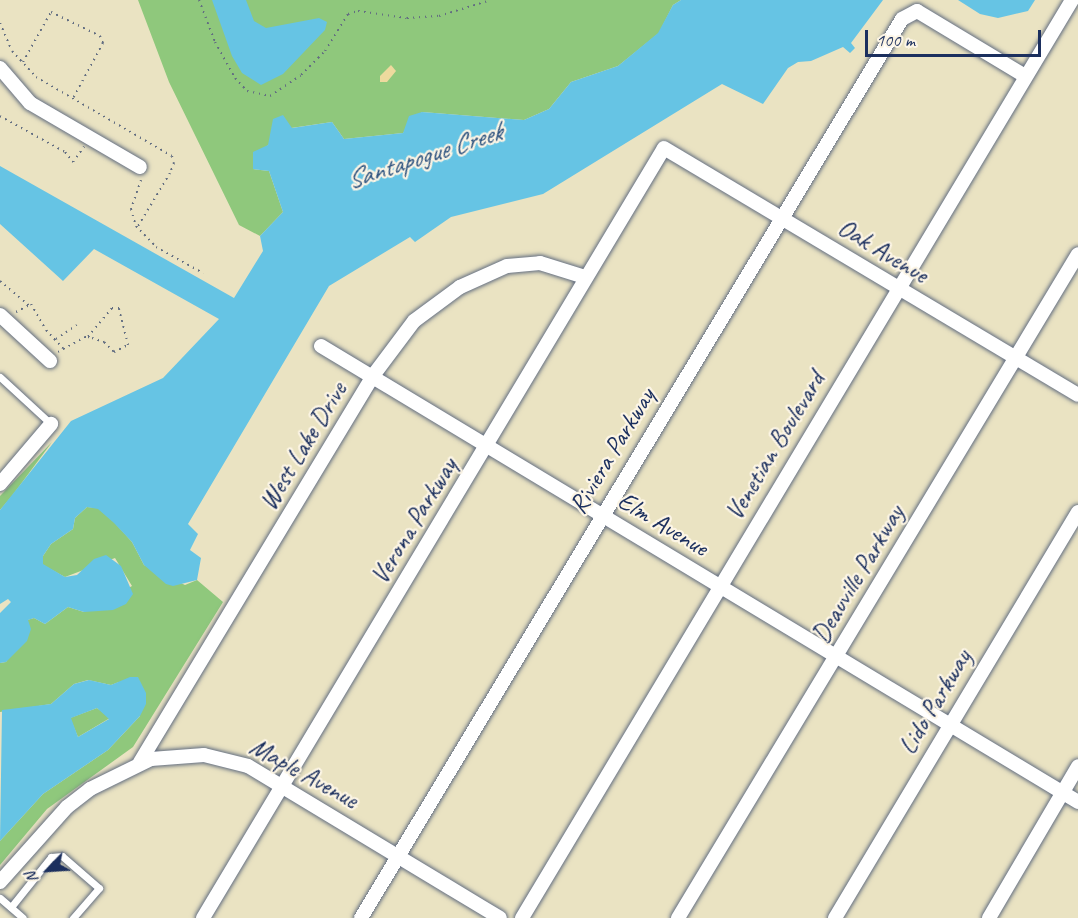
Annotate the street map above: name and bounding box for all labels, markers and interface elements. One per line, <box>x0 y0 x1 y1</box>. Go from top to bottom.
scale bar <box>868 18 1044 56</box>
text: 100 m <box>876 29 915 51</box>
water label: Santapogue Creek <box>342 116 506 196</box>
street label: Oak Avenue <box>832 212 934 290</box>
street label: Venetian Boulevard <box>718 366 832 526</box>
street label: West Lake Drive <box>252 376 354 516</box>
street label: Riviera Parkway <box>562 382 662 520</box>
street label: Verona Parkway <box>364 452 464 590</box>
street label: Elm Avenue <box>612 485 714 563</box>
street label: Deauville Parkway <box>805 500 911 648</box>
street label: Lido Parkway <box>892 644 978 760</box>
street label: Maple Avenue <box>244 731 364 815</box>
north arrow <box>18 840 78 900</box>
text: N <box>21 869 43 886</box>

